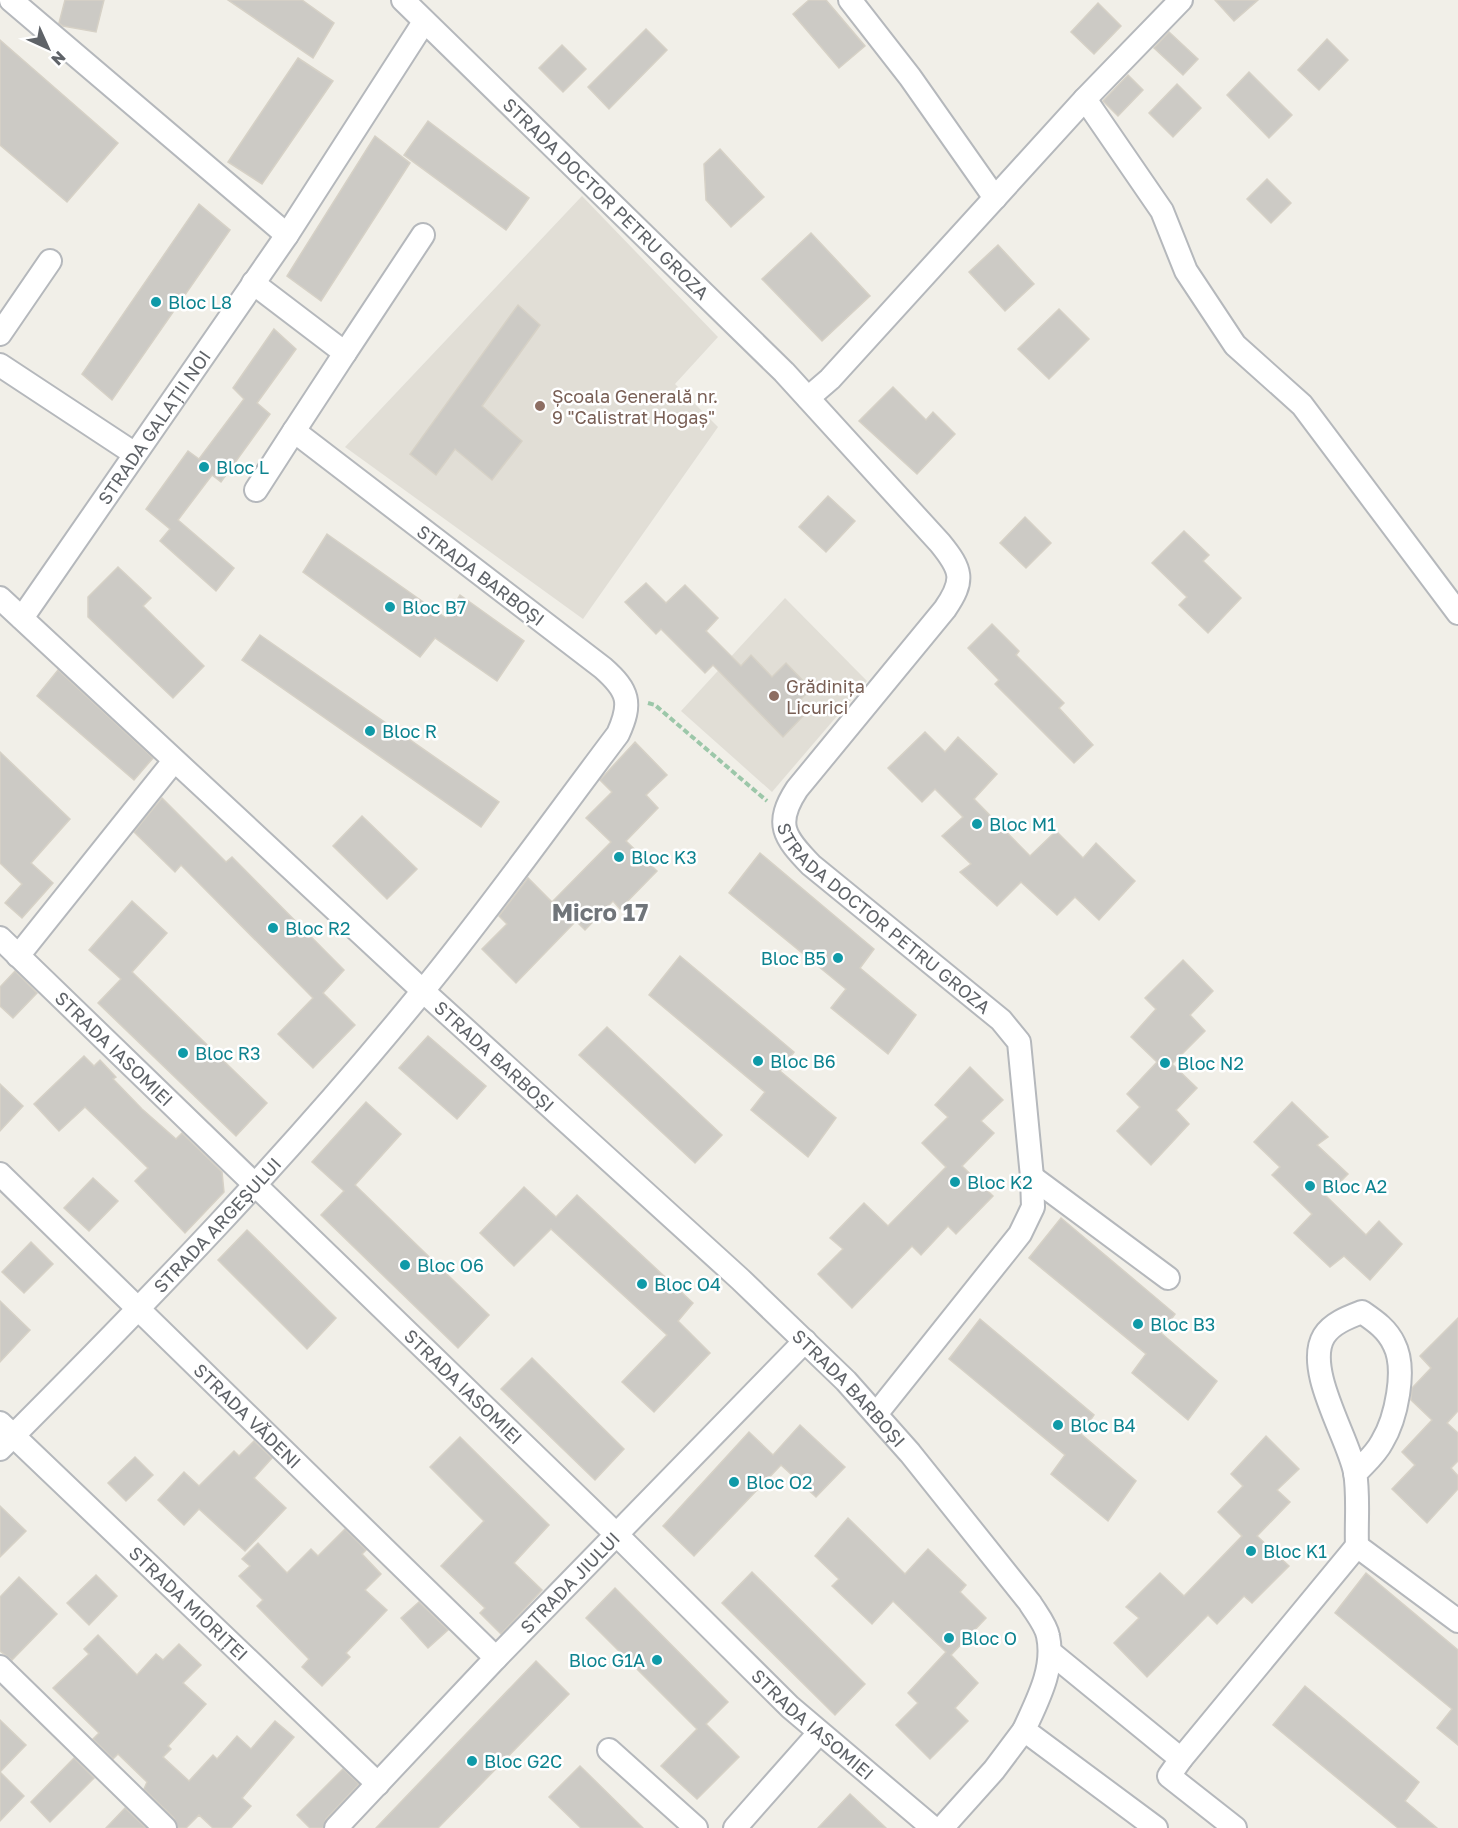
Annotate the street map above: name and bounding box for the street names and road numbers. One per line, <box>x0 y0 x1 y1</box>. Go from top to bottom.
street label: STRADA DOCTOR PETRU GROZA <box>499 93 714 304</box>
street label: STRADA GALAȚII NOI <box>93 346 215 509</box>
street label: STRADA BARBOȘI <box>413 520 549 630</box>
street label: STRADA DOCTOR PETRU GROZA <box>773 821 995 1018</box>
street label: STRADA IASOMIEI <box>51 986 178 1111</box>
street label: STRADA BARBOȘI <box>430 996 559 1116</box>
street label: STRADA ARGEȘULUI <box>149 1153 285 1297</box>
street label: STRADA IASOMIEI <box>400 1324 527 1449</box>
street label: STRADA BARBOȘI <box>788 1325 910 1451</box>
street label: STRADA VĂDENI <box>189 1359 306 1473</box>
street label: STRADA JIULUI <box>515 1527 624 1638</box>
street label: STRADA MIORIȚEI <box>125 1541 253 1665</box>
street label: STRADA IASOMIEI <box>747 1664 878 1784</box>

